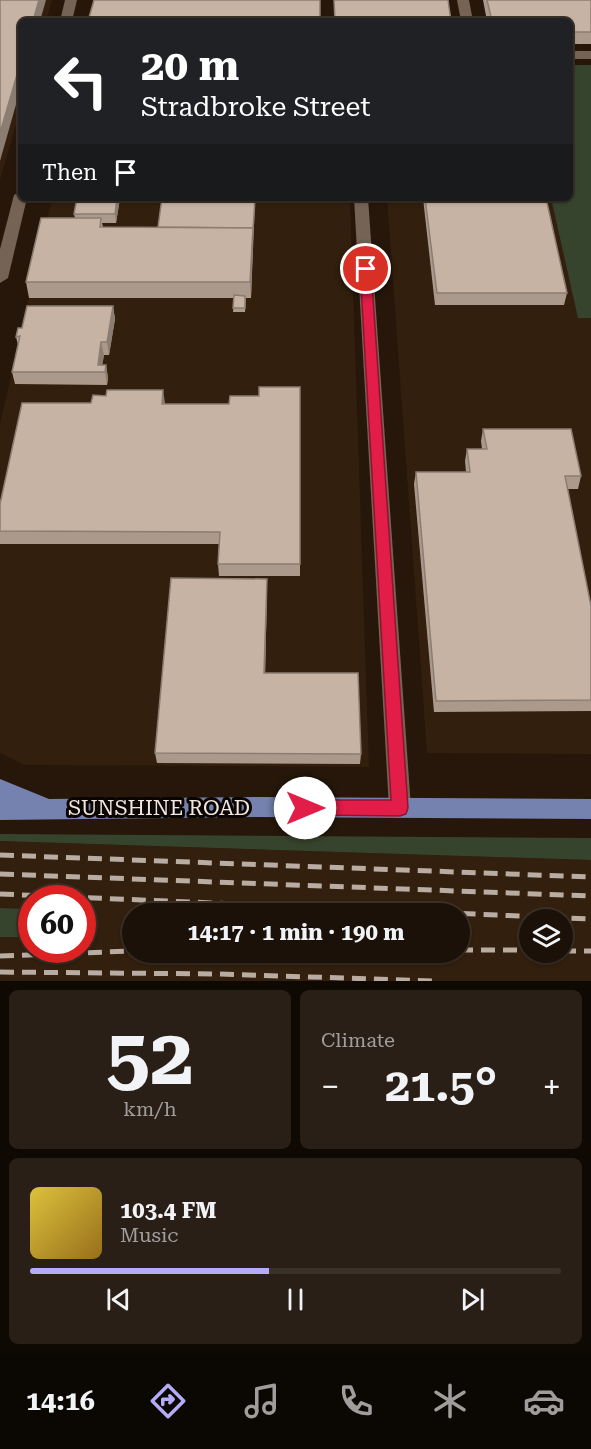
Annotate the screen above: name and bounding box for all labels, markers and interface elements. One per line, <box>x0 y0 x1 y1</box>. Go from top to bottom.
text: 20 m <box>141 41 239 90</box>
icon: left <box>42 42 120 120</box>
text: Stradbroke Street <box>141 91 370 123</box>
icon: arrive <box>109 156 142 189</box>
text: Then <box>42 160 97 185</box>
pin <box>340 243 391 294</box>
icon: arrive <box>349 252 382 285</box>
position arrow <box>273 776 337 840</box>
street label: SUNSHINE ROAD <box>68 796 250 820</box>
speed limit sign: 60 <box>18 885 96 963</box>
map controls <box>519 909 573 963</box>
button: layers <box>519 909 573 963</box>
text: 14:17 · 1 min · 190 m <box>187 920 405 945</box>
text: 52 <box>106 1012 194 1103</box>
text: Climate <box>321 1028 395 1052</box>
text: 21.5° <box>385 1059 497 1112</box>
text: − <box>321 1067 339 1106</box>
text: + <box>543 1067 561 1106</box>
text: km/h <box>123 1097 177 1121</box>
text: 103.4 FM <box>120 1198 217 1223</box>
text: Music <box>120 1223 179 1247</box>
icon: previous <box>102 1283 135 1316</box>
icon: pause <box>279 1283 312 1316</box>
icon: next <box>456 1283 489 1316</box>
icon: directions <box>147 1380 189 1422</box>
icon: music <box>241 1380 283 1422</box>
icon: phone <box>335 1380 377 1422</box>
icon: climate <box>429 1380 471 1422</box>
icon: car <box>523 1380 565 1422</box>
text: 14:16 <box>26 1385 95 1417</box>

